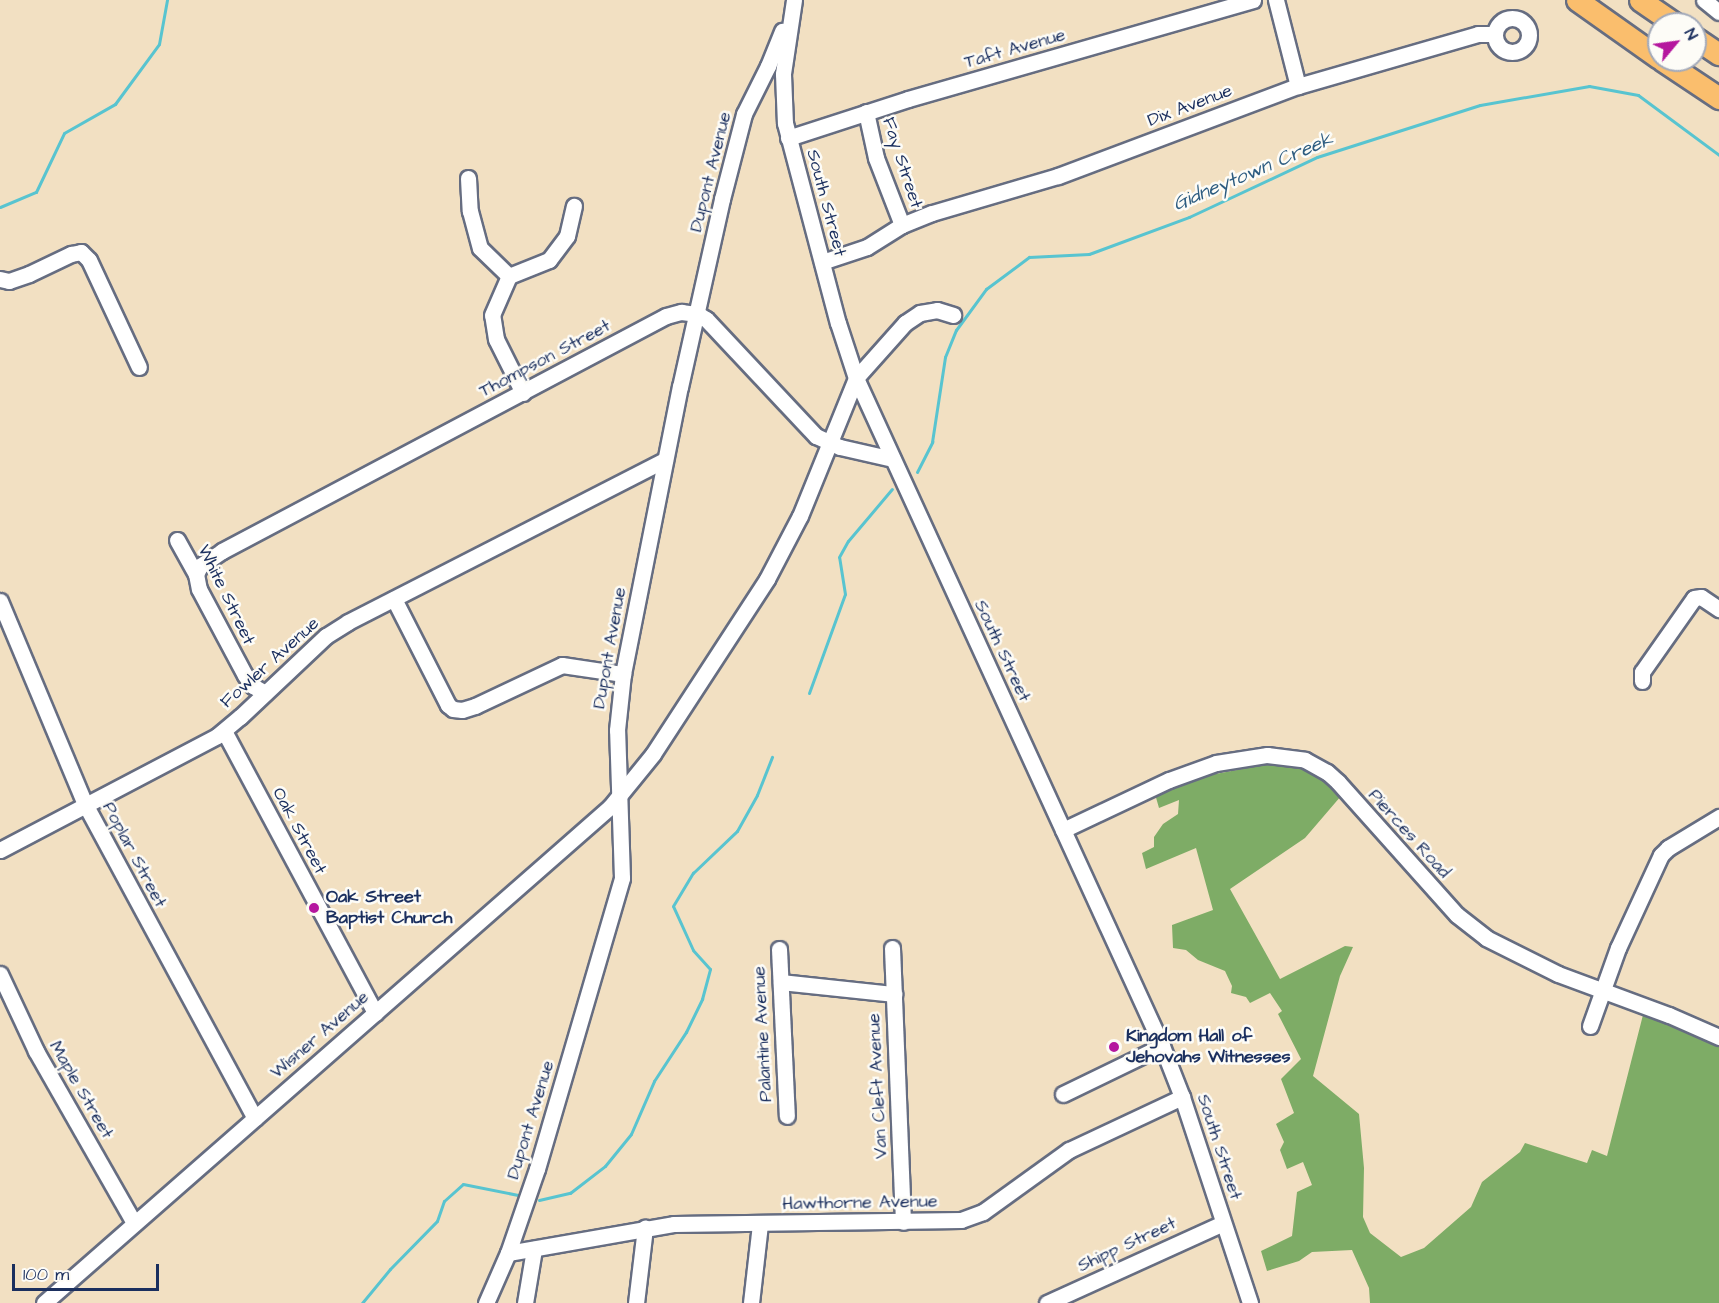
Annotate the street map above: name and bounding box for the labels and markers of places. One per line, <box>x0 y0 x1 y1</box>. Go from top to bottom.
place label: Oak Street Baptist Church <box>326 887 453 930</box>
marker: Oak Street Baptist Church <box>307 901 321 915</box>
place label: Kingdom Hall of Jehovahs Witnesses <box>1126 1026 1290 1068</box>
marker: Kingdom Hall of Jehovahs Witnesses <box>1107 1040 1121 1054</box>

